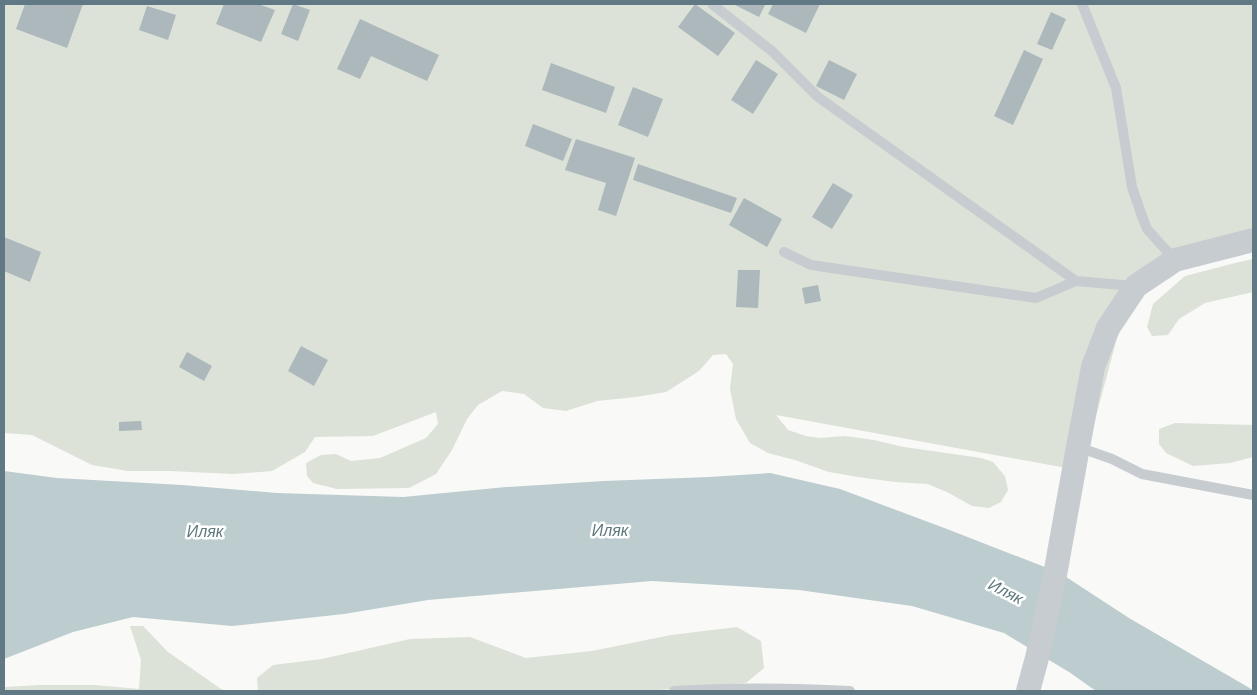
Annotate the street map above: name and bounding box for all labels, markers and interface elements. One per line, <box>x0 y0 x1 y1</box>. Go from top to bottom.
water label: Иляк <box>592 521 630 539</box>
water label: Иляк <box>187 522 225 540</box>
water label: Иляк <box>986 575 1028 608</box>

